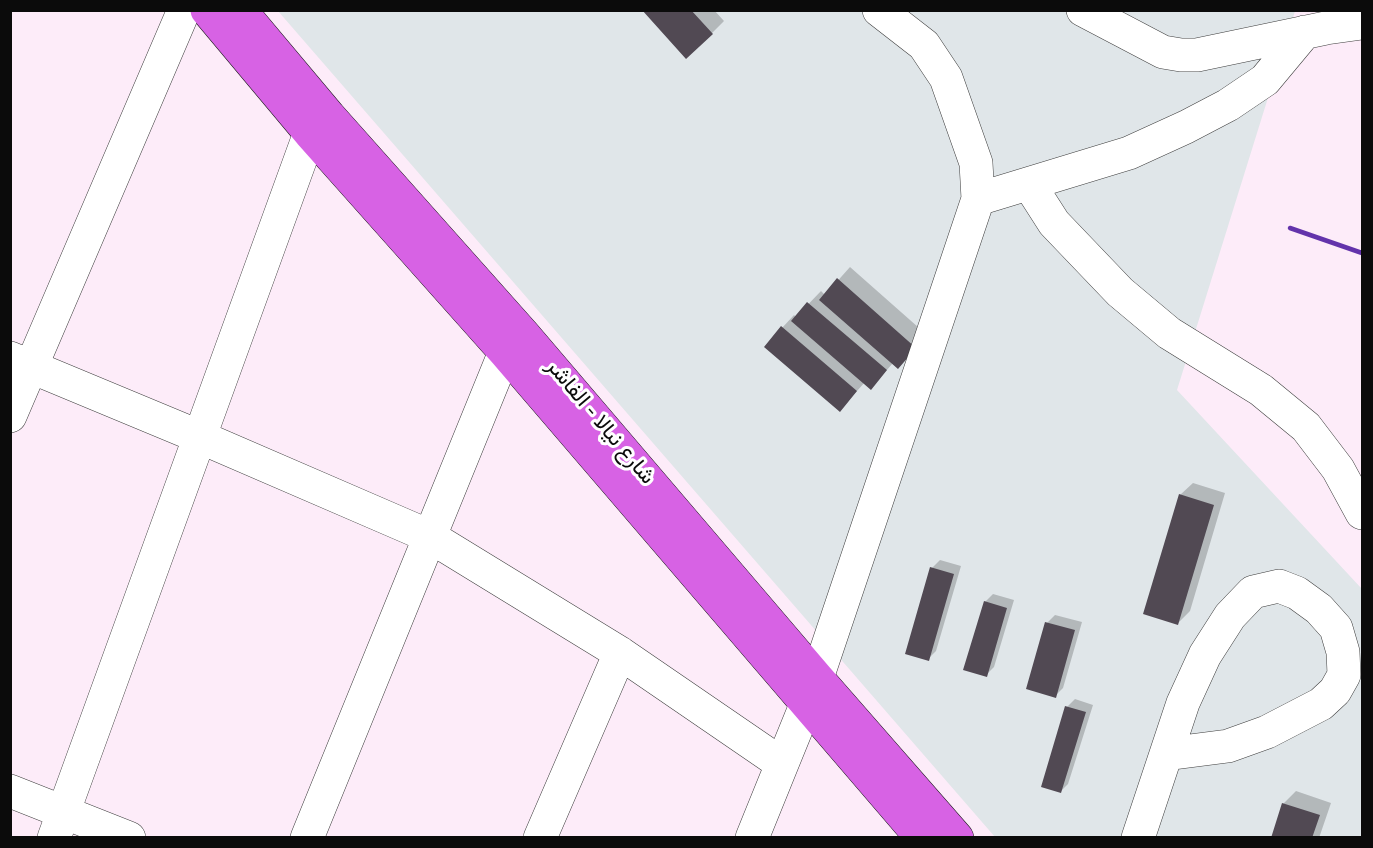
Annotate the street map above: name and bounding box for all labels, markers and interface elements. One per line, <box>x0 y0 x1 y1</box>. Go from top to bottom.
street label: شارع نيالا - الفاشر <box>539 355 659 491</box>

